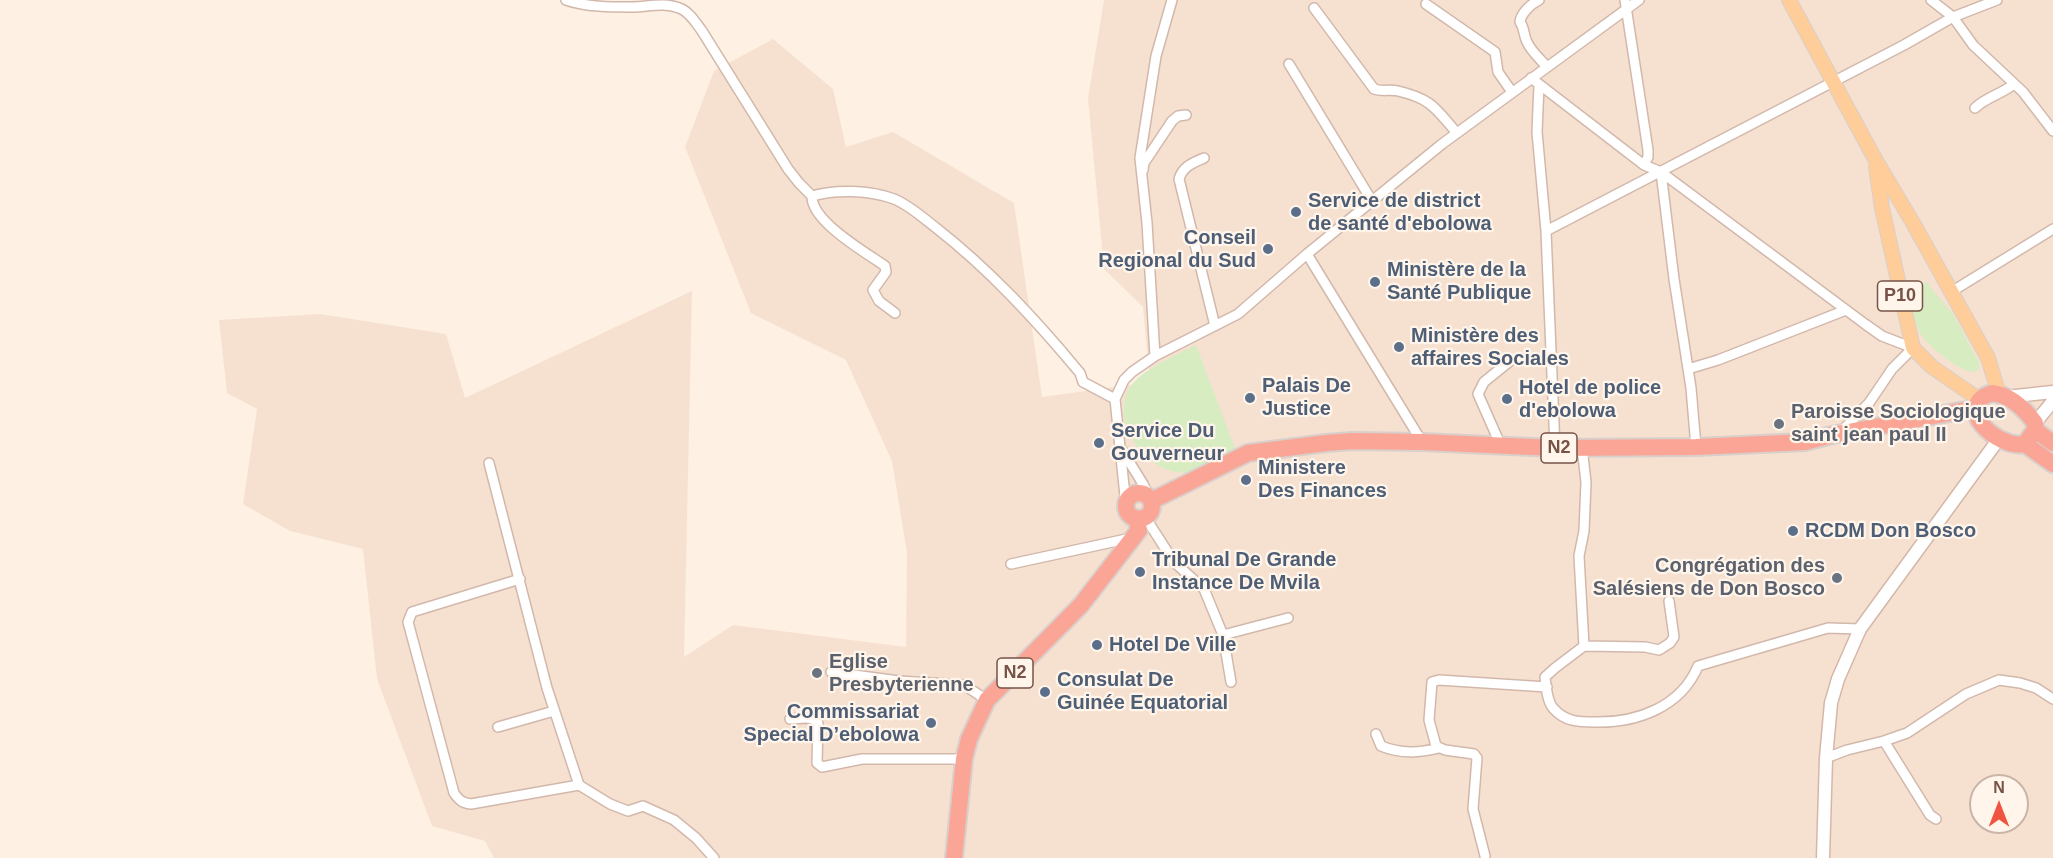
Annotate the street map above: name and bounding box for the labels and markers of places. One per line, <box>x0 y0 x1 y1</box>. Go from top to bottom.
place label: Service de district de santé d'ebolowa <box>1308 189 1492 236</box>
marker: Service de district de santé d'ebolowa <box>1289 205 1303 219</box>
place label: Conseil Regional du Sud <box>1098 226 1256 273</box>
marker: Conseil Regional du Sud <box>1261 242 1275 256</box>
place label: Ministère de la Santé Publique <box>1387 258 1531 305</box>
marker: Ministère de la Santé Publique <box>1368 275 1382 289</box>
place label: Ministère des affaires Sociales <box>1411 324 1569 371</box>
marker: Ministère des affaires Sociales <box>1392 340 1406 354</box>
place label: Palais De Justice <box>1262 374 1351 421</box>
place label: Hotel de police d'ebolowa <box>1519 376 1661 423</box>
marker: Palais De Justice <box>1243 391 1257 405</box>
marker: Hotel de police d'ebolowa <box>1500 392 1514 406</box>
place label: Paroisse Sociologique saint jean paul II <box>1791 400 2006 447</box>
marker: Paroisse Sociologique saint jean paul II <box>1772 417 1786 431</box>
place label: Service Du Gouverneur <box>1111 419 1224 466</box>
marker: Service Du Gouverneur <box>1092 436 1106 450</box>
place label: Ministere Des Finances <box>1258 456 1387 503</box>
marker: Ministere Des Finances <box>1239 473 1253 487</box>
place label: RCDM Don Bosco <box>1805 519 1976 543</box>
marker: RCDM Don Bosco <box>1786 524 1800 538</box>
place label: Tribunal De Grande Instance De Mvila <box>1152 548 1336 595</box>
place label: Congrégation des Salésiens de Don Bosco <box>1593 554 1825 601</box>
marker: Tribunal De Grande Instance De Mvila <box>1133 565 1147 579</box>
marker: Congrégation des Salésiens de Don Bosco <box>1830 571 1844 585</box>
place label: Hotel De Ville <box>1109 633 1236 657</box>
marker: Hotel De Ville <box>1090 638 1104 652</box>
place label: Eglise Presbyterienne <box>829 650 974 697</box>
marker: Eglise Presbyterienne <box>810 666 824 680</box>
place label: Consulat De Guinée Equatorial <box>1057 668 1228 715</box>
marker: Consulat De Guinée Equatorial <box>1038 685 1052 699</box>
place label: Commissariat Special D’ebolowa <box>743 700 919 747</box>
marker: Commissariat Special D’ebolowa <box>924 716 938 730</box>

